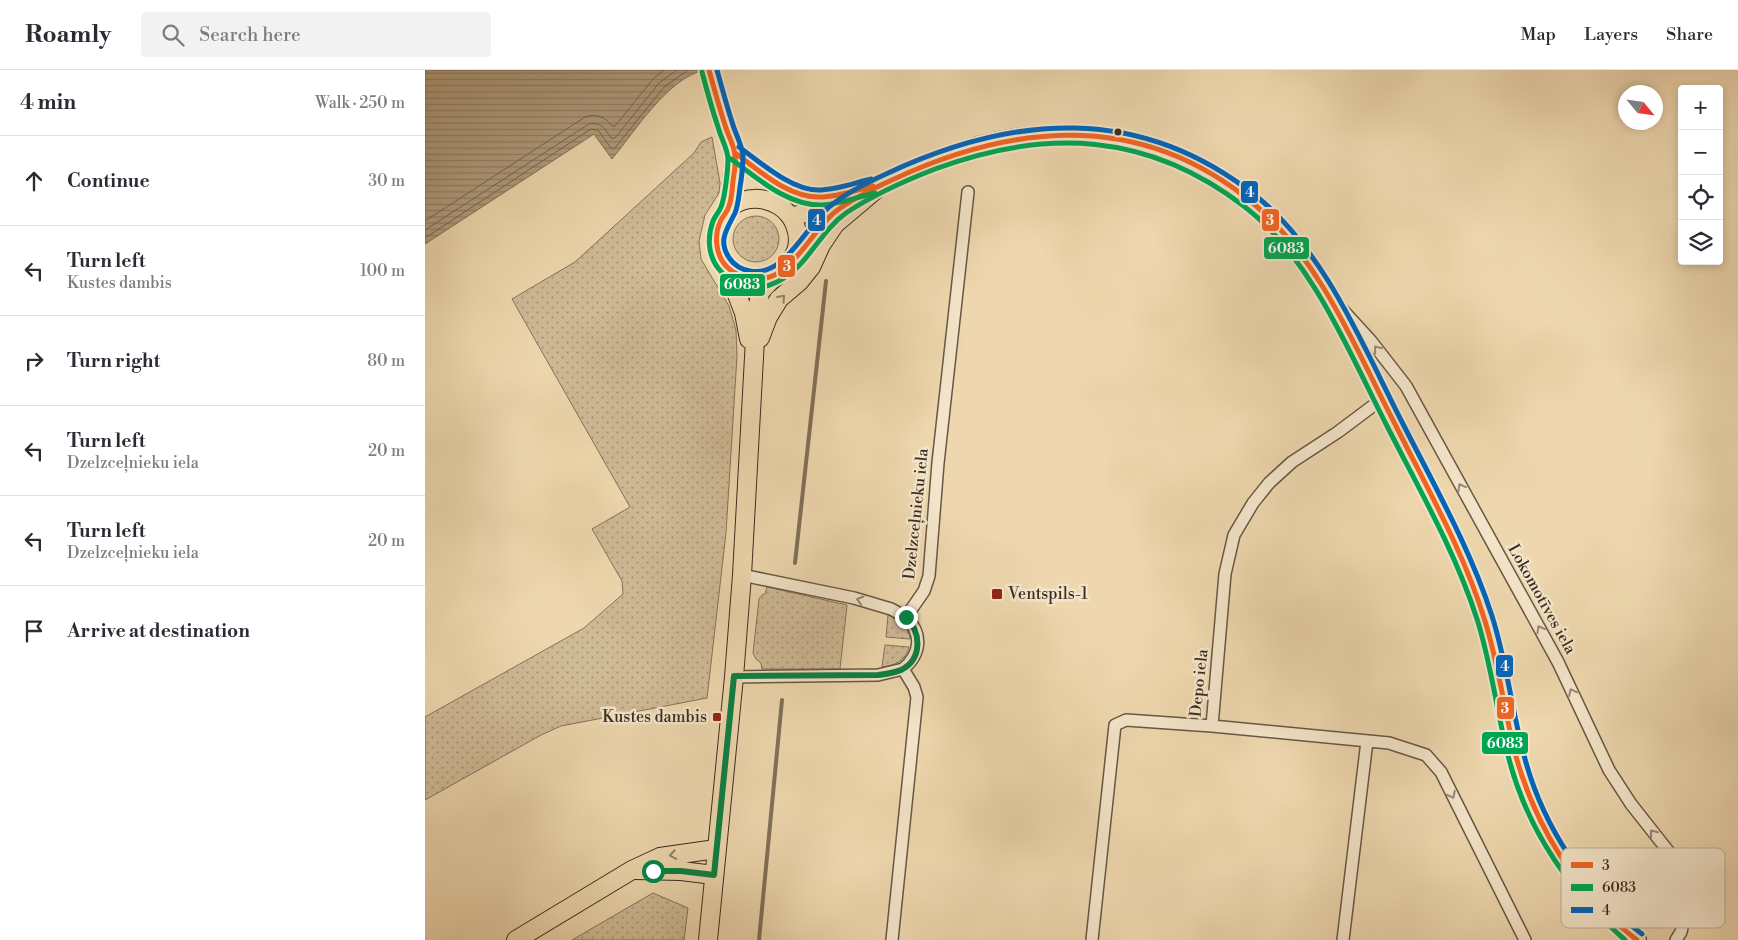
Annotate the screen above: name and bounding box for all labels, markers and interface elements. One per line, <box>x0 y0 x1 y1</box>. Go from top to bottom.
search box <box>141 12 491 57</box>
text: Roamly <box>25 20 111 50</box>
icon: search <box>159 21 187 49</box>
text: Search here <box>199 23 301 47</box>
text: Map <box>1521 23 1556 46</box>
text: Layers <box>1584 23 1638 46</box>
text: Share <box>1666 23 1713 46</box>
north arrow <box>1618 85 1663 130</box>
map controls <box>1678 85 1723 265</box>
button: + <box>1678 85 1723 130</box>
text: 4 min <box>20 90 76 116</box>
text: Walk · 250 m <box>315 93 405 113</box>
unlabelled marker <box>1113 127 1123 137</box>
button: − <box>1678 130 1723 175</box>
icon: ahead <box>20 167 48 195</box>
text: Continue <box>67 169 150 193</box>
text: 30 m <box>368 171 405 191</box>
button: locate <box>1678 175 1723 220</box>
line badge: 4 <box>1240 180 1259 204</box>
text: 4 <box>1245 184 1255 202</box>
line badge: 4 <box>807 208 826 232</box>
line badge: 3 <box>1261 208 1280 232</box>
text: 4 <box>812 212 822 230</box>
text: 3 <box>1266 212 1274 230</box>
button: layers <box>1678 220 1723 265</box>
line badge: 6083 <box>1263 236 1310 260</box>
text: 6083 <box>1268 240 1304 258</box>
text: Turn left <box>67 249 146 273</box>
line badge: 3 <box>777 254 796 278</box>
icon: left <box>20 257 48 285</box>
text: 3 <box>783 258 791 276</box>
text: 100 m <box>360 261 405 281</box>
text: Kustes dambis <box>67 273 172 293</box>
line badge: 6083 <box>719 273 766 297</box>
text: 6083 <box>724 276 760 294</box>
one-way arrow <box>776 295 785 304</box>
one-way arrow <box>1374 346 1382 355</box>
icon: right <box>20 347 48 375</box>
text: Turn right <box>67 349 160 373</box>
text: 80 m <box>367 351 405 371</box>
text: Turn left <box>67 429 146 453</box>
icon: left <box>20 437 48 465</box>
text: 20 m <box>368 441 405 461</box>
street label: Dzelzceļnieku iela <box>899 446 933 581</box>
text: Dzelzceļnieku iela <box>67 453 199 473</box>
one-way arrow <box>1457 484 1467 493</box>
text: Turn left <box>67 519 146 543</box>
icon: left <box>20 527 48 555</box>
text: 20 m <box>368 531 405 551</box>
street label: Lokomotīves iela <box>1503 540 1581 658</box>
text: Dzelzceļnieku iela <box>67 543 199 563</box>
place label: Ventspils-1 <box>1007 584 1088 604</box>
marker: Ventspils-1 <box>990 587 1004 601</box>
one-way arrow <box>856 595 865 606</box>
route end <box>895 606 918 629</box>
icon: arrive <box>20 617 48 645</box>
text: Arrive at destination <box>67 619 250 643</box>
one-way arrow <box>1536 626 1546 635</box>
street label: Depo iela <box>1185 647 1213 718</box>
line badge: 4 <box>1495 654 1514 678</box>
text: 4 <box>1500 658 1510 676</box>
one-way arrow <box>1568 688 1579 697</box>
line badge: 3 <box>1496 696 1515 720</box>
text: 3 <box>1501 700 1509 718</box>
place label: Kustes dambis <box>602 707 707 727</box>
marker: Kustes dambis <box>711 711 723 723</box>
line badge: 6083 <box>1481 731 1529 755</box>
text: 6083 <box>1487 735 1523 753</box>
one-way arrow <box>1446 790 1456 799</box>
one-way arrow <box>1650 829 1659 839</box>
legend <box>1561 848 1725 928</box>
one-way arrow <box>669 849 677 859</box>
text: 3 <box>1602 857 1610 875</box>
route start <box>642 860 665 883</box>
text: 6083 <box>1602 879 1636 897</box>
text: 4 <box>1602 902 1610 920</box>

